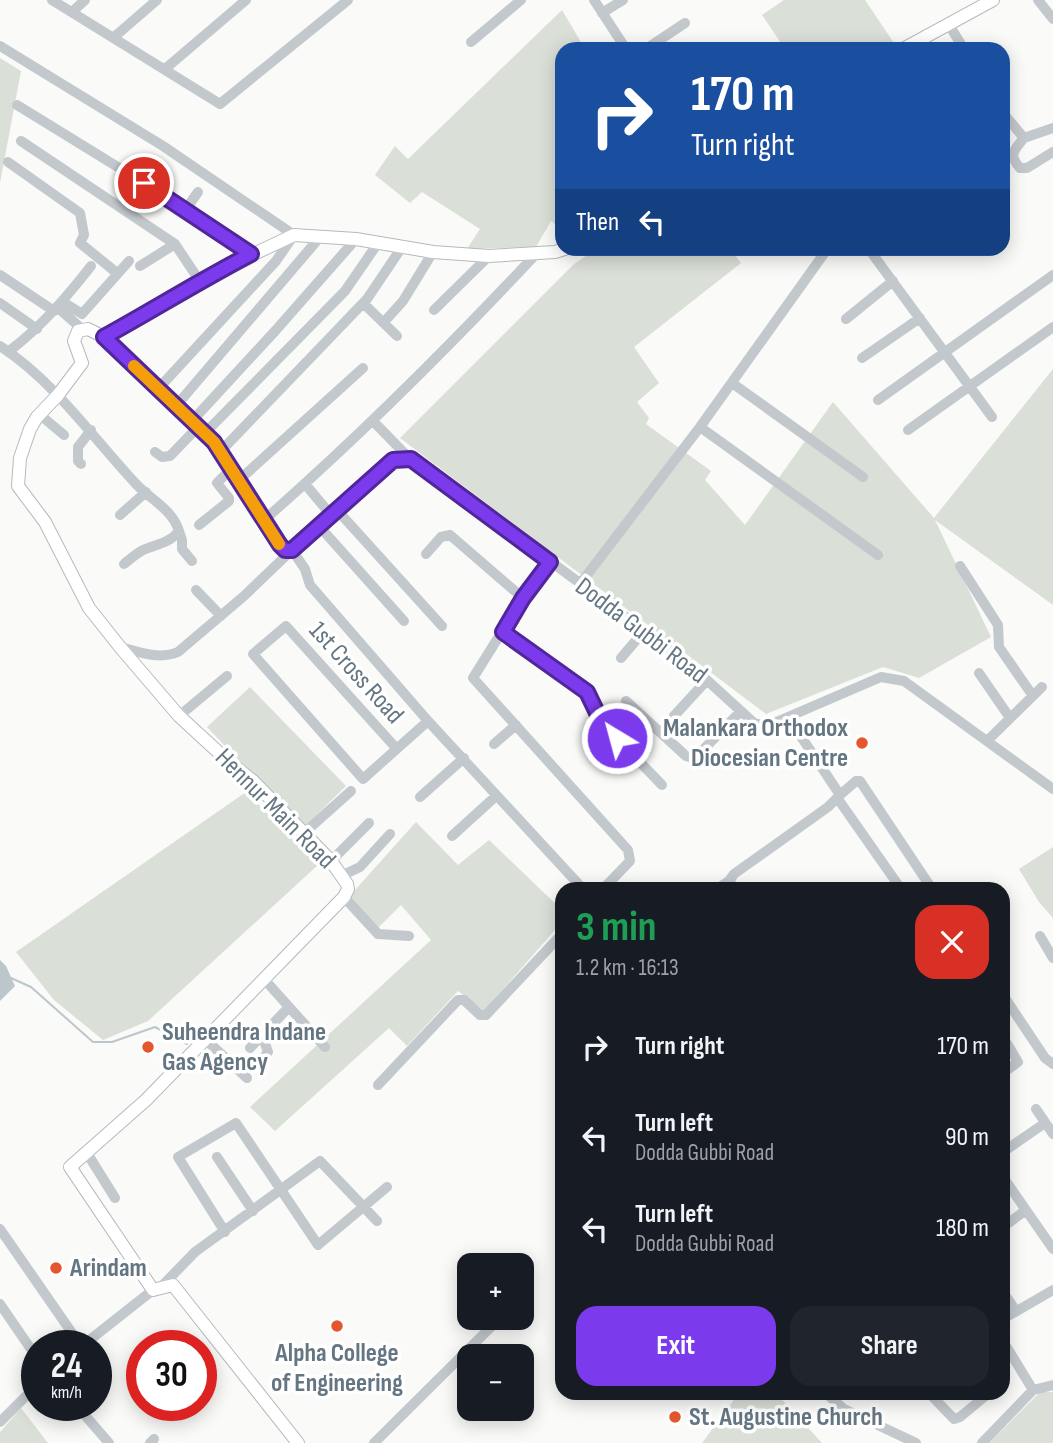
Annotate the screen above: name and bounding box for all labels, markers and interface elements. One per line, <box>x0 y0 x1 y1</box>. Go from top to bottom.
text: 170 m <box>691 66 795 125</box>
icon: right <box>576 70 667 161</box>
text: Turn right <box>691 126 795 165</box>
pin <box>114 153 174 213</box>
icon: arrive <box>125 164 163 202</box>
icon: left <box>633 203 671 241</box>
text: Then <box>576 207 619 238</box>
street label: Dodda Gubbi Road <box>569 571 713 691</box>
street label: 1st Cross Road <box>302 616 410 730</box>
position arrow <box>580 701 654 775</box>
place label: Malankara Orthodox Diocesian Centre <box>663 713 848 774</box>
marker: Malankara Orthodox Diocesian Centre <box>854 735 870 751</box>
street label: Hennur Main Road <box>208 742 342 876</box>
text: 3 min <box>576 902 656 953</box>
button: close <box>915 905 989 979</box>
text: 1.2 km · 16:13 <box>576 954 679 982</box>
place label: Suheendra Indane Gas Agency <box>162 1017 326 1078</box>
icon: right <box>576 1028 614 1066</box>
text: Turn right <box>635 1031 724 1062</box>
text: 170 m <box>937 1031 989 1062</box>
marker: Suheendra Indane Gas Agency <box>140 1039 156 1055</box>
text: Turn left <box>635 1108 713 1139</box>
icon: left <box>576 1119 614 1157</box>
text: 90 m <box>945 1122 989 1153</box>
text: Dodda Gubbi Road <box>635 1139 774 1167</box>
text: Turn left <box>635 1199 713 1230</box>
icon: left <box>576 1210 614 1248</box>
text: 180 m <box>936 1213 989 1244</box>
text: Dodda Gubbi Road <box>635 1230 774 1258</box>
place label: Arindam <box>69 1253 147 1284</box>
map controls <box>457 1253 534 1421</box>
button: + <box>457 1253 534 1330</box>
marker: Arindam <box>48 1260 64 1276</box>
button: Exit <box>576 1306 776 1386</box>
button: Share <box>790 1306 989 1386</box>
marker: Alpha College of Engineering <box>329 1318 345 1334</box>
speed limit sign: 30 <box>126 1330 217 1421</box>
place label: Alpha College of Engineering <box>271 1338 403 1399</box>
button: − <box>457 1344 534 1421</box>
text: 24 <box>51 1345 82 1388</box>
text: km/h <box>51 1382 82 1403</box>
place label: St. Augustine Church <box>689 1402 883 1433</box>
marker: St. Augustine Church <box>667 1409 683 1425</box>

